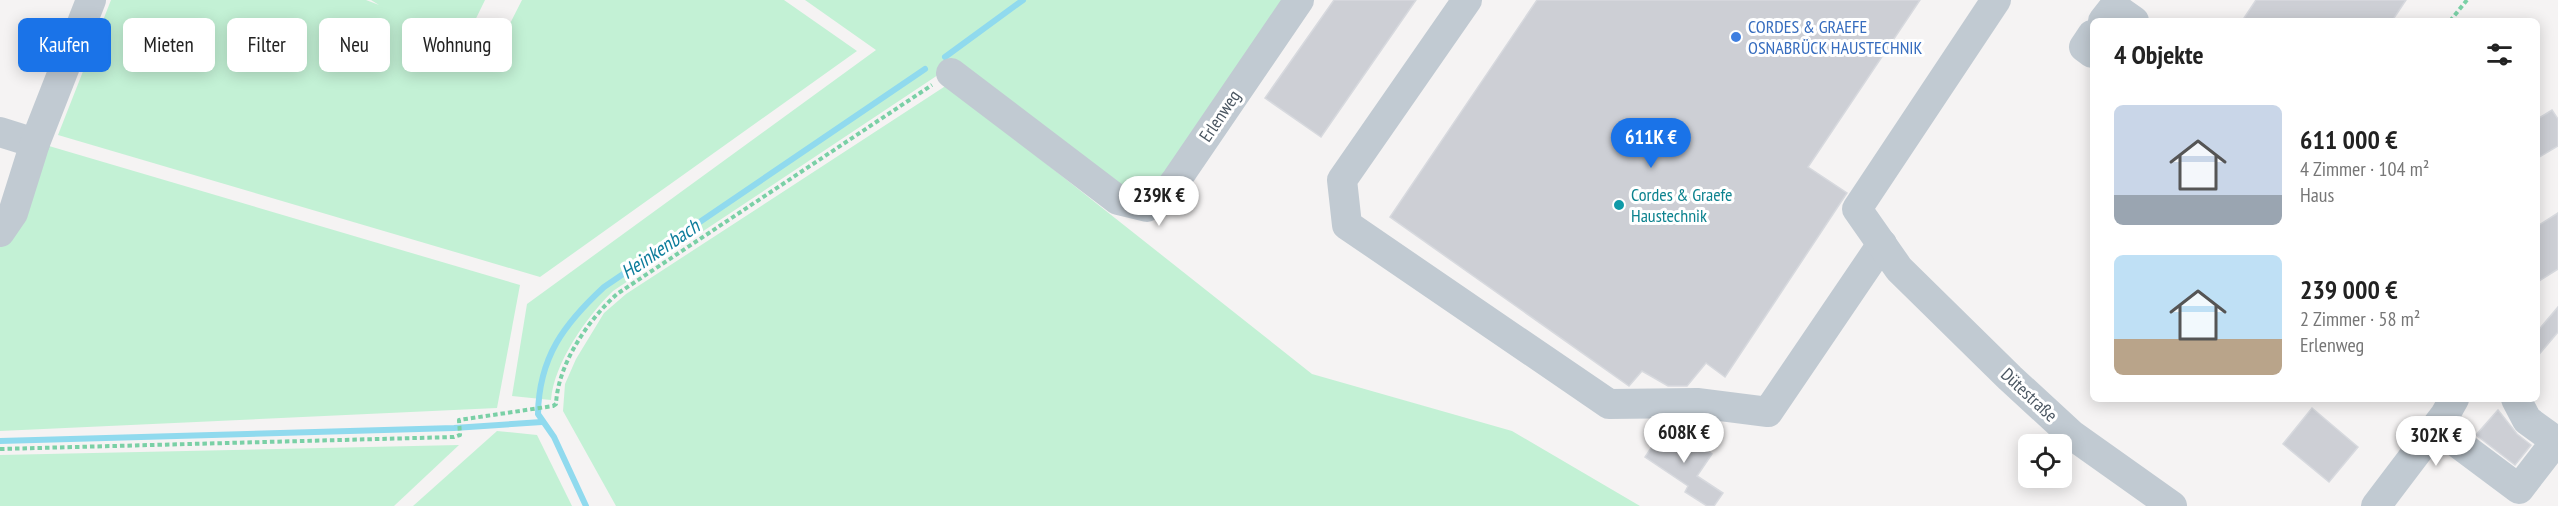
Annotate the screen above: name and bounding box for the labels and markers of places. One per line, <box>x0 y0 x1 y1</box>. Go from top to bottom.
place label: CORDES & GRAEFE OSNABRÜCK HAUSTECHNIK <box>1748 15 1923 59</box>
marker: CORDES & GRAEFE OSNABRÜCK HAUSTECHNIK <box>1729 30 1743 44</box>
pin: 611K € <box>1602 118 1700 169</box>
pin: 239K € <box>1110 176 1208 227</box>
place label: Cordes & Graefe Haustechnik <box>1631 183 1733 227</box>
marker: Cordes & Graefe Haustechnik <box>1612 198 1626 212</box>
pin: 608K € <box>1635 413 1733 464</box>
pin: 302K € <box>2387 416 2485 467</box>

